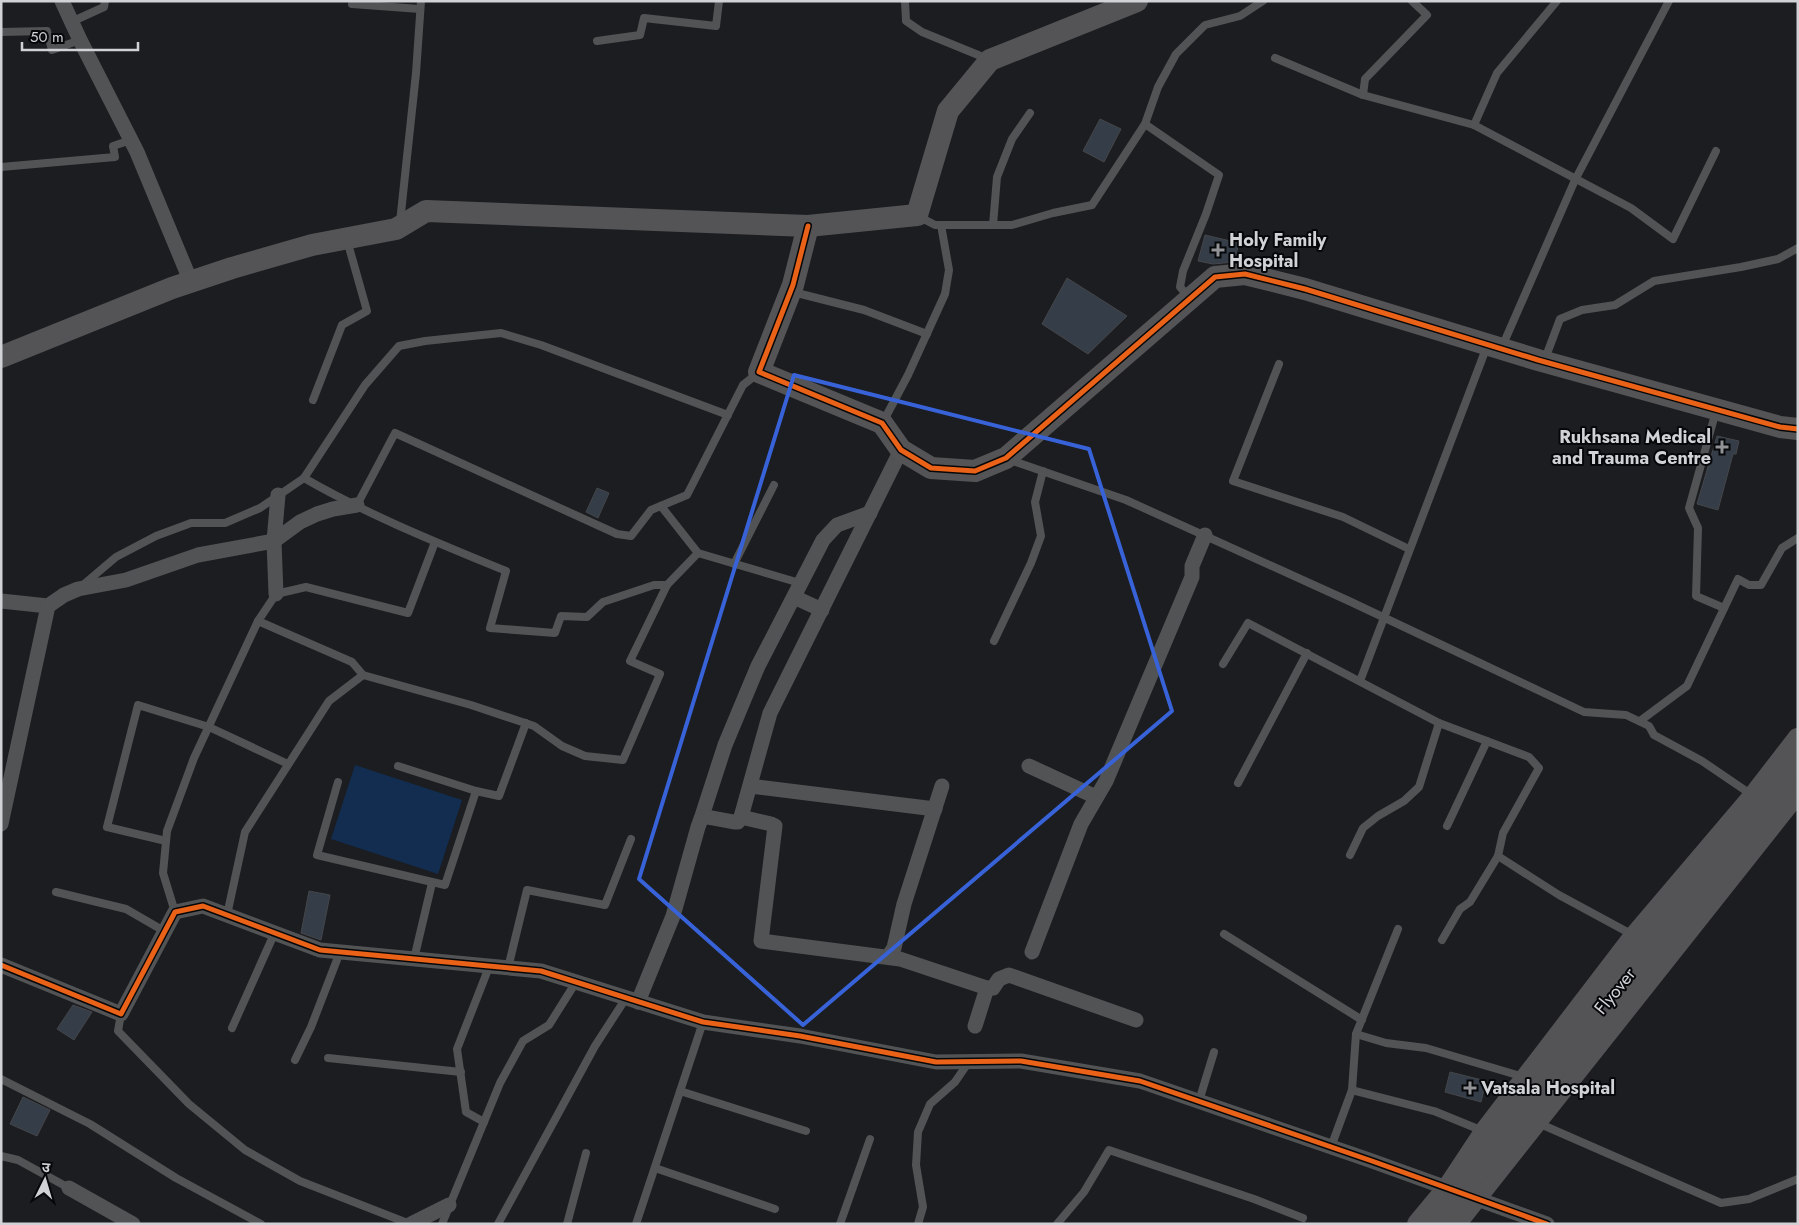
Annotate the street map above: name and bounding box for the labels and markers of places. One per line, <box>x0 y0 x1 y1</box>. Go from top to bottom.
place label: Holy Family Hospital <box>1229 227 1327 274</box>
marker: Holy Family Hospital <box>1211 243 1225 257</box>
place label: Rukhsana Medical and Trauma Centre <box>1552 424 1711 471</box>
marker: Rukhsana Medical and Trauma Centre <box>1715 440 1729 454</box>
place label: Vatsala Hospital <box>1480 1075 1615 1101</box>
marker: Vatsala Hospital <box>1463 1081 1477 1095</box>

